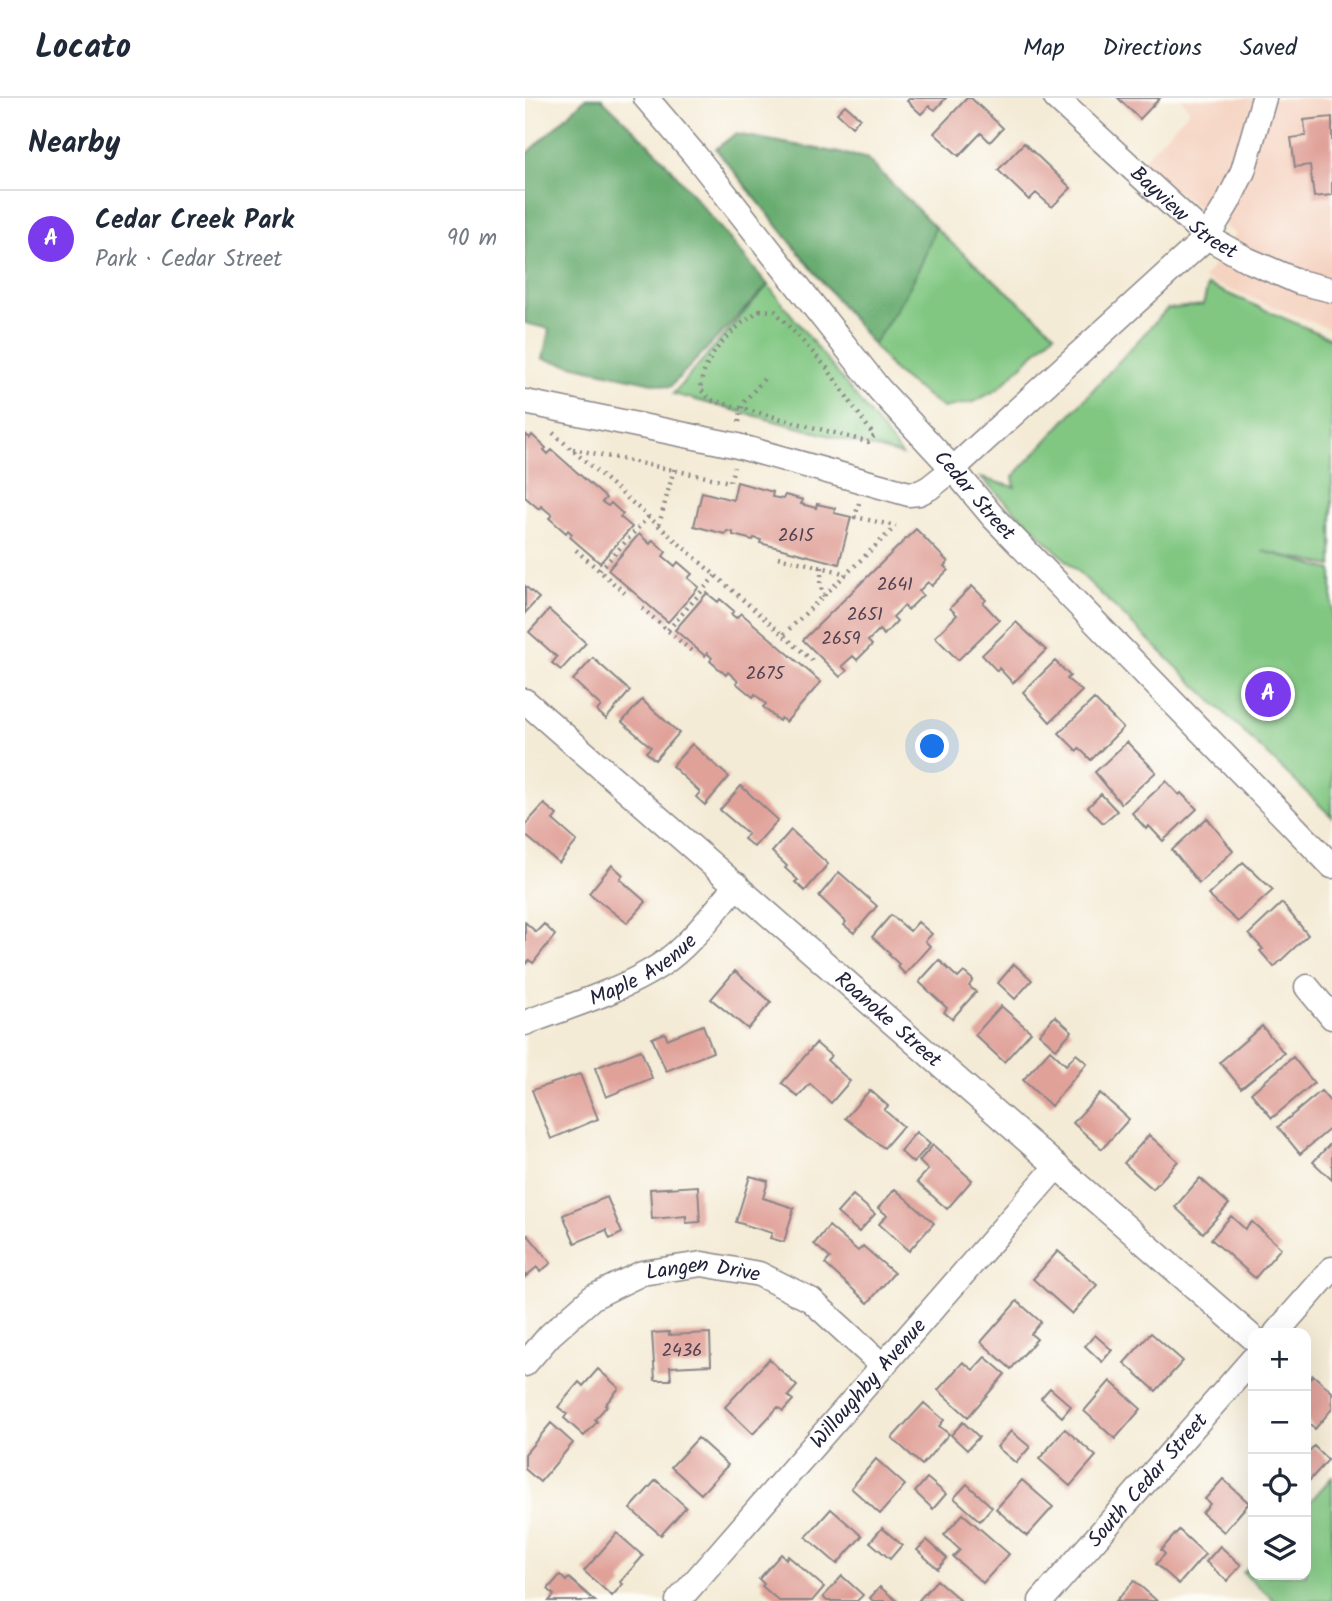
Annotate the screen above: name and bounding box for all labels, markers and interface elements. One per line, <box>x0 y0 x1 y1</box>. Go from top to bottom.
text: Locato <box>35 22 131 75</box>
text: Map <box>1023 29 1065 68</box>
text: Directions <box>1103 29 1202 68</box>
text: Saved <box>1240 29 1297 68</box>
text: Nearby <box>28 120 120 168</box>
street label: Bayview Street <box>1122 159 1244 269</box>
text: Cedar Creek Park <box>95 200 294 242</box>
text: A <box>44 221 58 257</box>
text: 90 m <box>447 221 497 257</box>
text: Park · Cedar Street <box>95 242 282 278</box>
street label: Cedar Street <box>925 443 1023 550</box>
house number: 2615 <box>778 522 815 551</box>
house number: 2641 <box>877 571 913 600</box>
house number: 2651 <box>847 601 883 630</box>
house number: 2659 <box>822 625 861 654</box>
house number: 2675 <box>746 660 786 689</box>
pin: A <box>1245 668 1291 720</box>
your location <box>915 729 949 763</box>
street label: Maple Avenue <box>585 926 706 1016</box>
street label: Roanoke Street <box>826 964 949 1077</box>
street label: Langen Drive <box>644 1248 763 1292</box>
street label: Willoughby Avenue <box>803 1311 936 1457</box>
map controls <box>1248 1328 1311 1580</box>
button: + <box>1248 1328 1311 1391</box>
house number: 2436 <box>662 1337 702 1366</box>
button: − <box>1248 1391 1311 1454</box>
street label: South Cedar Street <box>1080 1406 1217 1556</box>
button: locate <box>1248 1454 1311 1517</box>
button: layers <box>1248 1517 1311 1580</box>

